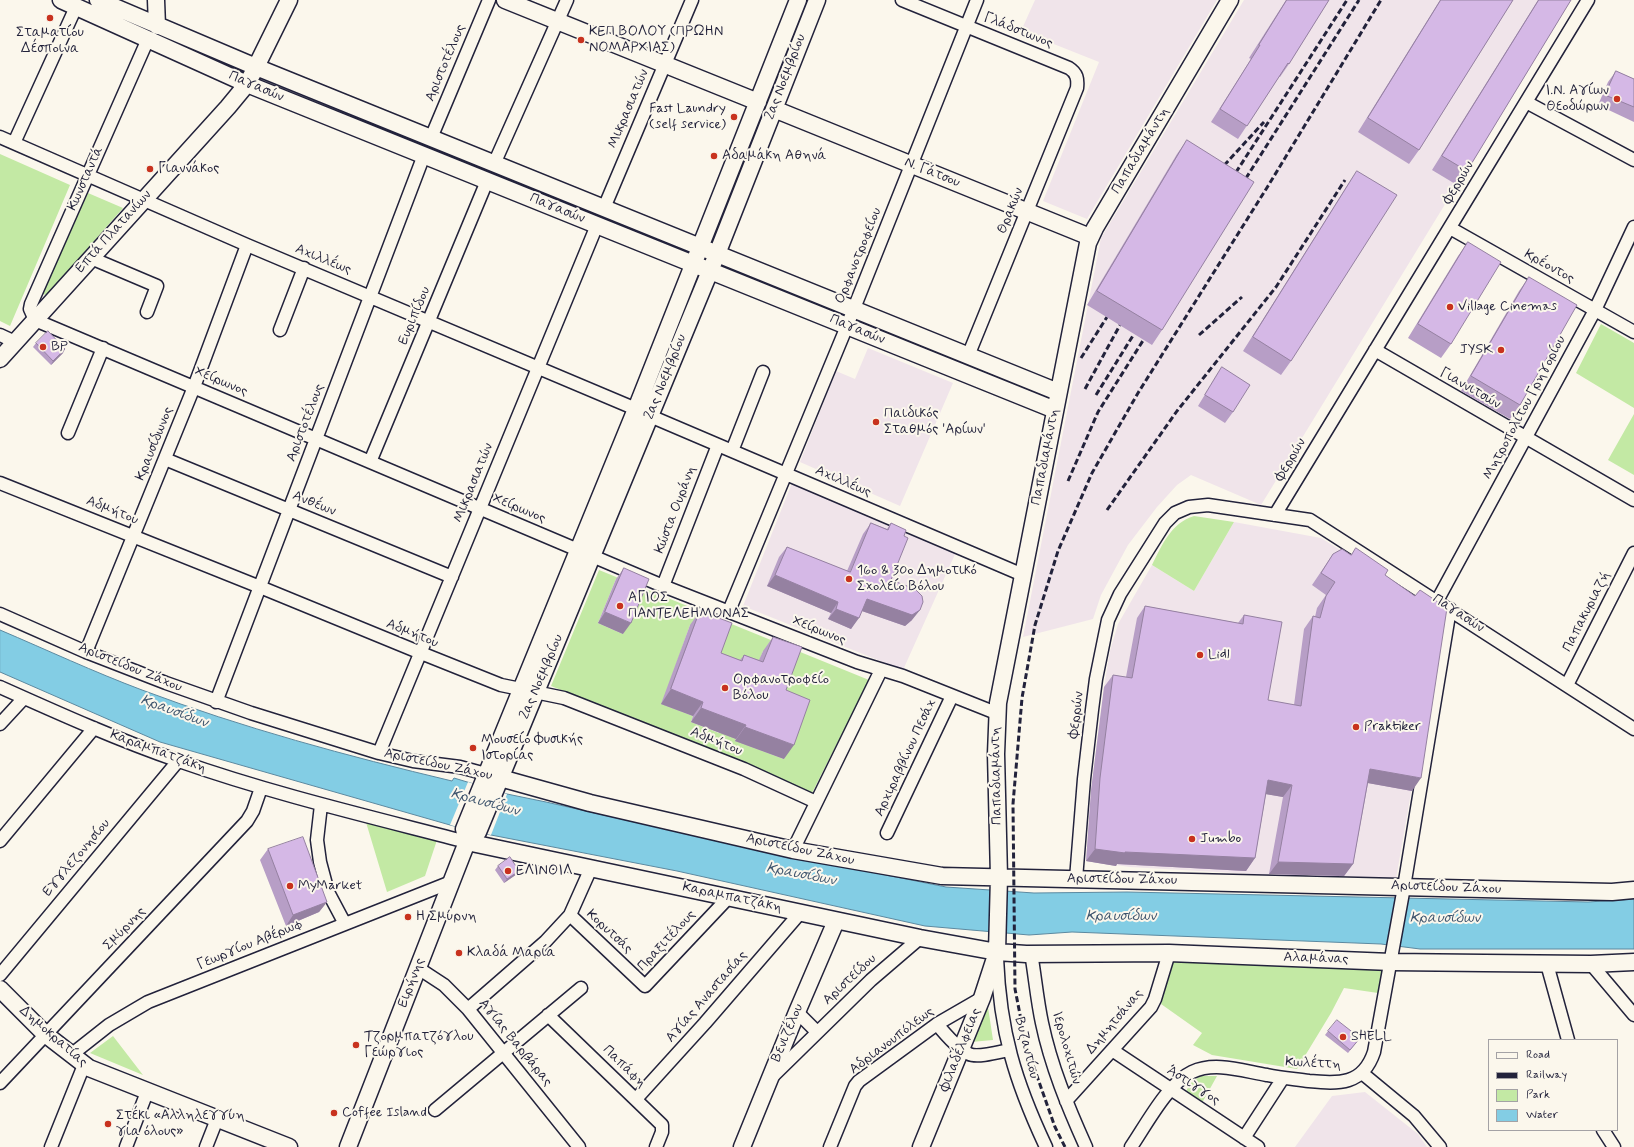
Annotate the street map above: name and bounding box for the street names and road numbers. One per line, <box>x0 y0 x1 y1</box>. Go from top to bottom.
street label: Γλάδστωνος <box>981 9 1055 53</box>
street label: Αριστοτέλους <box>422 22 470 104</box>
street label: 2ας Νοεμβρίου <box>762 32 810 122</box>
street label: Μικρασιατών <box>605 67 653 151</box>
street label: Παγασών <box>226 68 286 106</box>
street label: Παπαδιαμάντη <box>1109 105 1173 197</box>
street label: Κωνσταντά <box>64 144 108 214</box>
street label: Ν. Γάτσου <box>902 154 962 192</box>
street label: Φερρών <box>1440 158 1478 208</box>
street label: Θρακών <box>994 185 1028 237</box>
street label: Επτά Πλατανίων <box>72 187 156 277</box>
street label: Παγασών <box>527 190 587 228</box>
street label: Ορφανοτροφείου <box>832 205 886 307</box>
street label: Αχιλλέως <box>292 241 354 279</box>
street label: Κρέοντος <box>1521 246 1577 288</box>
street label: Ευριπίδου <box>395 284 435 348</box>
street label: Παγασών <box>827 311 887 349</box>
street label: 2ας Νοεμβρίου <box>641 332 691 422</box>
street label: Μητροπολίτου Γρηγορίου <box>1480 333 1570 483</box>
street label: Χείρωνος <box>192 363 250 401</box>
street label: Γιαννιτσών <box>1436 365 1504 413</box>
street label: Αριστοτέλους <box>283 382 329 464</box>
street label: Κραυσίδωνος <box>133 405 177 483</box>
street label: Παπαδιαμάντη <box>1028 407 1064 507</box>
street label: Φερρών <box>1272 435 1310 485</box>
street label: Μικρασιατών <box>450 441 498 525</box>
street label: Αχιλλέως <box>812 463 874 501</box>
street label: Κώστα Ουράνη <box>652 464 700 556</box>
street label: Ανθέων <box>290 488 338 520</box>
street label: Χείρωνος <box>490 490 548 528</box>
street label: Αδμήτου <box>83 493 141 529</box>
street label: Παπακυριαζή <box>1560 569 1614 655</box>
street label: Παγασών <box>1429 591 1487 637</box>
street label: Χείρωνος <box>790 613 848 649</box>
street label: Αδμήτου <box>383 616 441 652</box>
street label: 2ας Νοεμβρίου <box>517 632 567 722</box>
street label: Αριστείδου Ζάχου <box>76 640 184 696</box>
street label: Φερρών <box>1066 691 1088 739</box>
street label: Αρχιραββίνου Πεσάχ <box>871 697 941 819</box>
street label: Αδμήτου <box>687 724 745 760</box>
street label: Καραμπατζάκη <box>108 727 208 777</box>
street label: Παπαδιαμάντη <box>988 727 1006 825</box>
street label: Αριστείδου Ζάχου <box>382 745 494 785</box>
street label: Εγγλεζονησίου <box>40 816 114 900</box>
street label: Αριστείδου Ζάχου <box>744 830 856 870</box>
street label: Αριστείδου Ζάχου <box>1067 871 1177 889</box>
street label: Αριστείδου Ζάχου <box>1391 878 1501 898</box>
street label: Καραμπατζάκη <box>681 879 783 917</box>
street label: Σμύρνης <box>100 904 150 954</box>
street label: Κορυτσάς <box>582 906 636 958</box>
street label: Πραξιτέλους <box>634 907 700 975</box>
street label: Γεωργίου Αβέρωφ <box>195 916 305 974</box>
street label: Αγίας Αναστασίας <box>663 948 751 1046</box>
street label: Αλαμάνας <box>1283 949 1349 969</box>
street label: Αριστείδου <box>820 951 880 1009</box>
street label: Ειρήνης <box>395 956 429 1010</box>
street label: Δημητσάνας <box>1083 986 1147 1058</box>
street label: Αγίας Βαρβάρας <box>474 996 556 1090</box>
street label: Βενιζέλου <box>768 1001 808 1065</box>
street label: Δημοκρατίας <box>15 1003 91 1071</box>
street label: Αδριανουπόλεως <box>846 1004 938 1078</box>
street label: Φιλαδέλφειας <box>937 1006 985 1094</box>
street label: Ιερολοχιτών <box>1048 1010 1084 1086</box>
street label: Βυζαντίου <box>1010 1016 1042 1080</box>
street label: Παπάφη <box>599 1042 649 1092</box>
street label: Κωλέττη <box>1285 1054 1341 1074</box>
street label: Άστιγγος <box>1163 1063 1223 1109</box>

